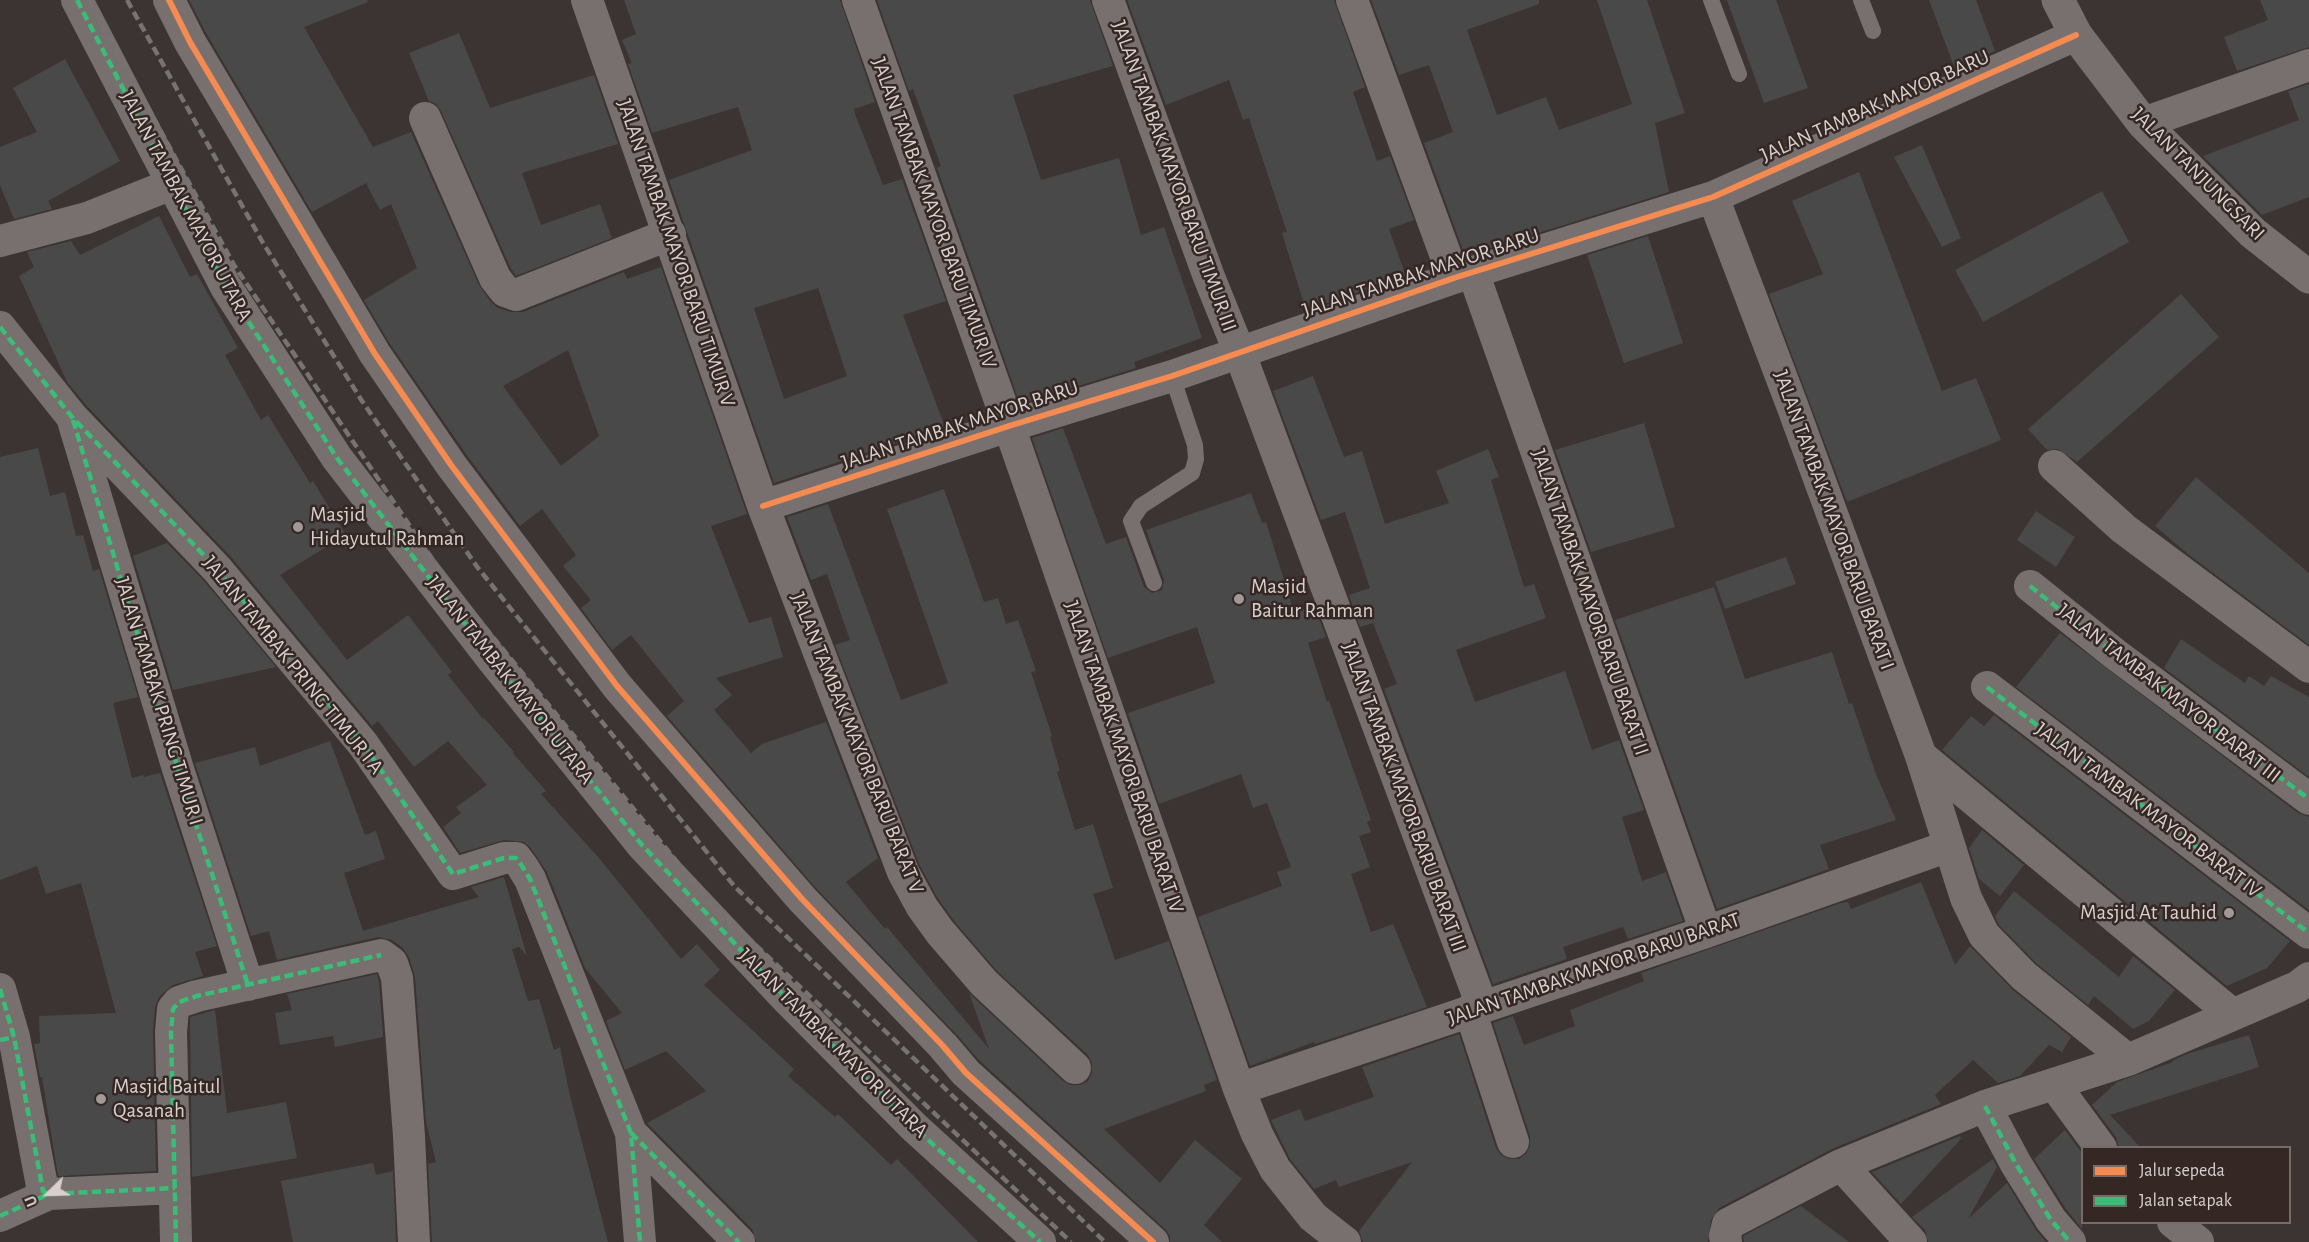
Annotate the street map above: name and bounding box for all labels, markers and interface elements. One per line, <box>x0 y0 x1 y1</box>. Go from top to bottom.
street label: JALAN TAMBAK MAYOR BARU TIMUR III <box>1106 17 1242 335</box>
street label: JALAN TAMBAK MAYOR BARU <box>1757 44 1993 168</box>
street label: JALAN TAMBAK MAYOR BARU TIMUR IV <box>866 54 1002 372</box>
street label: JALAN TAMBAK MAYOR UTARA <box>114 86 258 326</box>
street label: JALAN TAMBAK MAYOR BARU TIMUR V <box>611 96 741 410</box>
street label: JALAN TANJUNGSARI <box>2126 102 2270 246</box>
street label: JALAN TAMBAK MAYOR BARU <box>1299 223 1543 323</box>
street label: JALAN TAMBAK MAYOR BARU BARAT I <box>1768 367 1900 673</box>
street label: JALAN TAMBAK MAYOR BARU <box>838 375 1082 475</box>
street label: JALAN TAMBAK MAYOR BARU BARAT II <box>1526 445 1654 759</box>
place label: Masjid Hidayutul Rahman <box>310 502 464 552</box>
marker: Masjid Hidayutul Rahman <box>291 520 305 534</box>
street label: JALAN TAMBAK PRING TIMUR I A <box>197 551 389 779</box>
street label: JALAN TAMBAK MAYOR UTARA <box>421 570 599 790</box>
street label: JALAN TAMBAK PRING TIMUR I <box>109 574 209 828</box>
place label: Masjid Baitur Rahman <box>1251 574 1373 624</box>
street label: JALAN TAMBAK MAYOR BARU BARAT V <box>785 589 929 897</box>
marker: Masjid Baitur Rahman <box>1232 592 1246 606</box>
street label: JALAN TAMBAK MAYOR BARU BARAT IV <box>1059 598 1189 916</box>
street label: JALAN TAMBAK MAYOR BARAT III <box>2052 598 2286 788</box>
street label: JALAN TAMBAK MAYOR BARU BARAT III <box>1336 639 1472 955</box>
street label: JALAN TAMBAK MAYOR BARAT IV <box>2030 717 2266 903</box>
place label: Masjid At Tauhid <box>2080 900 2217 926</box>
marker: Masjid At Tauhid <box>2222 906 2236 920</box>
street label: JALAN TAMBAK MAYOR BARU BARAT <box>1444 907 1744 1031</box>
street label: JALAN TAMBAK MAYOR UTARA <box>733 943 933 1143</box>
place label: Masjid Baitul Qasanah <box>113 1074 220 1124</box>
marker: Masjid Baitul Qasanah <box>94 1092 108 1106</box>
legend <box>2081 1146 2291 1224</box>
text: Jalur sepeda <box>2139 1162 2225 1180</box>
north arrow <box>18 1164 78 1224</box>
text: Jalan setapak <box>2139 1192 2232 1210</box>
text: U <box>22 1193 41 1209</box>

